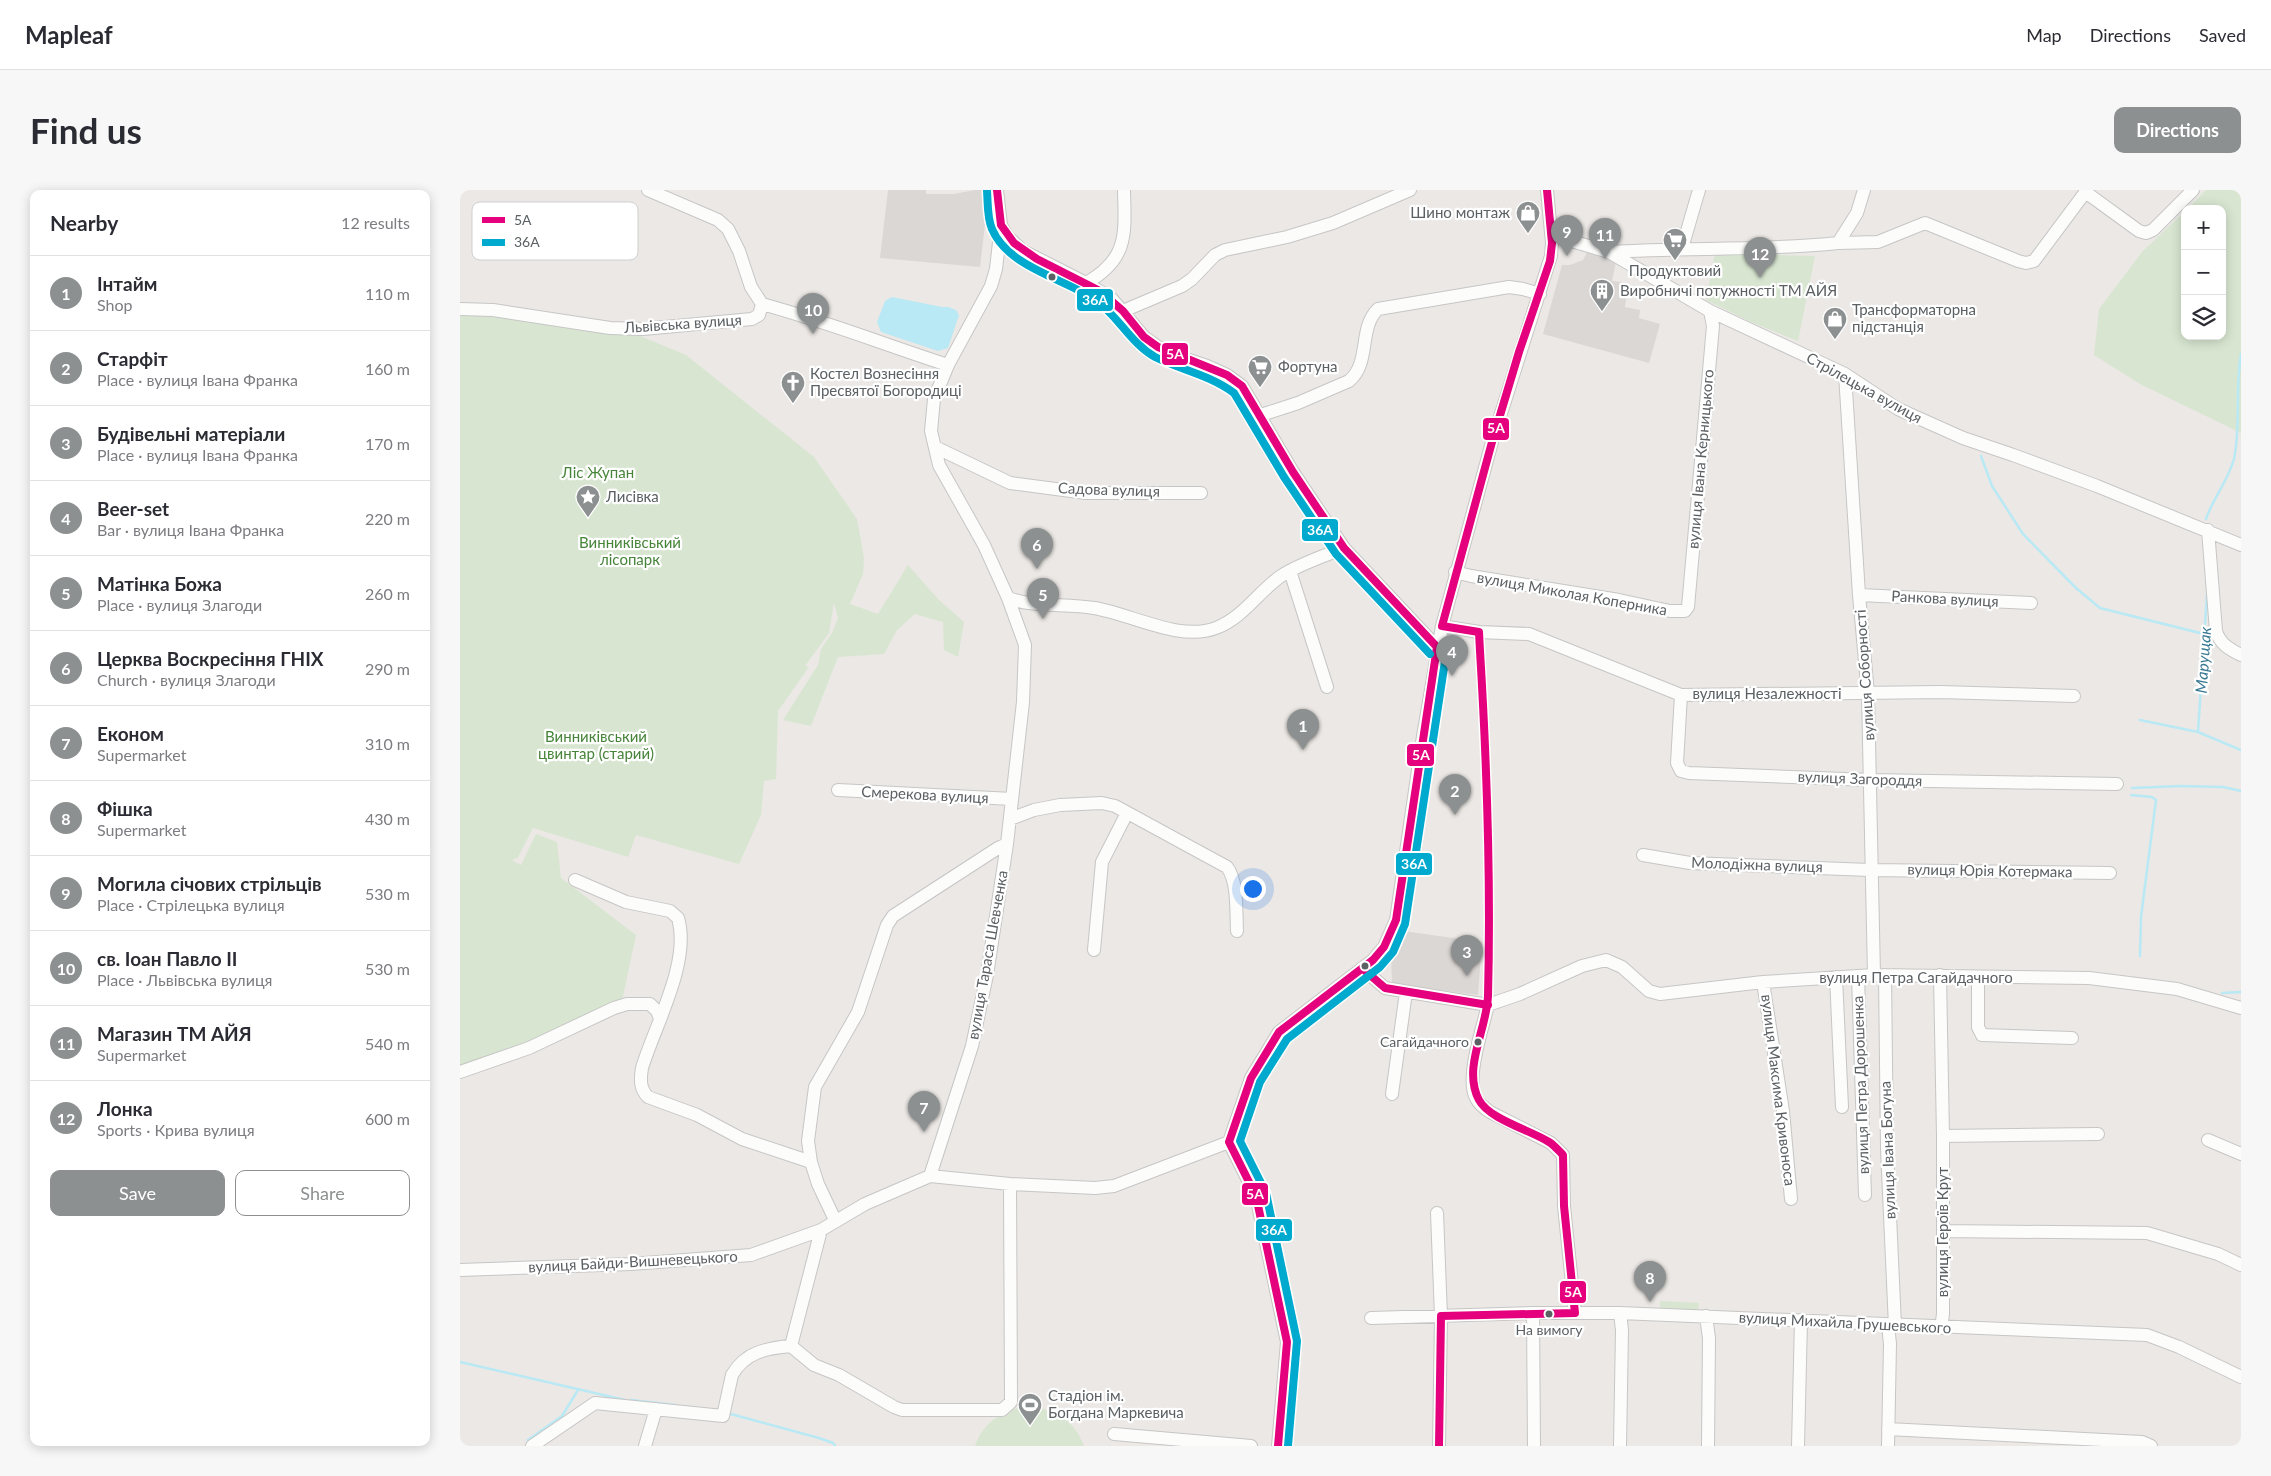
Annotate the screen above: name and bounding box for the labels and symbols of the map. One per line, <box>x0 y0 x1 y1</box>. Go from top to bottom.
shop icon: Шино монтаж <box>1515 200 1541 234</box>
legend <box>472 202 638 260</box>
place label: Шино монтаж <box>1410 203 1510 221</box>
text: 5А <box>514 211 532 228</box>
pin: 9 <box>1551 215 1583 256</box>
pin: 11 <box>1589 218 1621 259</box>
supermarket icon: Продуктовий <box>1662 227 1688 261</box>
text: 36А <box>514 233 540 250</box>
pin: 12 <box>1744 237 1776 278</box>
place label: Продуктовий <box>1629 261 1721 279</box>
unlabelled marker <box>1047 272 1057 282</box>
building icon: Виробничі потужності ТМ АЙЯ <box>1589 278 1615 312</box>
place label: Виробничі потужності ТМ АЙЯ <box>1620 281 1837 299</box>
line badge: 36А <box>1076 288 1114 312</box>
text: 36А <box>1082 291 1108 308</box>
pin: 10 <box>797 293 829 334</box>
place label: Трансформаторна підстанція <box>1852 300 1976 335</box>
shop icon: Трансформаторна підстанція <box>1822 306 1848 340</box>
street label: Львівська вулиця <box>622 310 742 336</box>
line badge: 5А <box>1161 342 1189 366</box>
text: 5А <box>1166 345 1184 362</box>
street label: Стрілецька вулиця <box>1804 348 1925 426</box>
supermarket icon: Фортуна <box>1247 354 1273 388</box>
place label: Фортуна <box>1278 357 1338 375</box>
place label: Костел Вознесіння Пресвятої Богородиці <box>810 364 962 399</box>
street label: вулиця Івана Керницького <box>1683 368 1717 549</box>
church icon: Костел Вознесіння Пресвятої Богородиці <box>780 370 806 404</box>
line badge: 5А <box>1482 417 1510 441</box>
text: 5А <box>1487 419 1505 436</box>
park label: Ліс Жупан <box>561 463 634 481</box>
street label: Садова вулиця <box>1058 478 1160 500</box>
place icon: Лисівка <box>575 484 601 518</box>
place label: Лисівка <box>605 487 659 505</box>
line badge: 36А <box>1301 518 1339 542</box>
text: 36А <box>1307 521 1333 538</box>
pin: 6 <box>1021 528 1053 569</box>
park label: Винниківський лісопарк <box>579 533 681 568</box>
street label: вулиця Миколая Коперника <box>1476 567 1669 619</box>
pin: 5 <box>1027 578 1059 619</box>
street label: Ранкова вулиця <box>1891 586 1999 610</box>
street label: вулиця Соборності <box>1850 609 1878 741</box>
water label: Марущак <box>2191 626 2214 694</box>
pin: 4 <box>1436 635 1468 676</box>
street label: вулиця Незалежності <box>1692 684 1842 702</box>
pin: 1 <box>1287 709 1319 750</box>
park label: Винниківський цвинтар (старий) <box>538 727 654 762</box>
line badge: 5А <box>1406 743 1435 767</box>
text: 5А <box>1412 746 1430 763</box>
street label: вулиця Загороддя <box>1797 767 1923 789</box>
pin: 2 <box>1439 774 1471 815</box>
street label: Смерекова вулиця <box>861 782 989 806</box>
line badge: 36А <box>1395 852 1433 876</box>
street label: Молодіжна вулиця <box>1691 853 1823 875</box>
text: 36А <box>1401 855 1427 872</box>
street label: вулиця Юрія Котермака <box>1907 860 2073 880</box>
street label: вулиця Тараса Шевченка <box>963 869 1011 1041</box>
your location <box>1240 876 1266 902</box>
pin: 3 <box>1451 935 1483 976</box>
unlabelled marker <box>1360 961 1370 971</box>
street label: вулиця Петра Сагайдачного <box>1819 968 2013 986</box>
street label: вулиця Максима Кривоноса <box>1758 993 1800 1187</box>
street label: вулиця Петра Дорошенка <box>1848 995 1872 1175</box>
place label: Сагайдачного <box>1380 1033 1469 1050</box>
marker: Сагайдачного <box>1473 1037 1483 1047</box>
street label: вулиця Івана Богуна <box>1876 1081 1898 1219</box>
pin: 7 <box>908 1091 940 1132</box>
street label: вулиця Героїв Крут <box>1933 1166 1951 1297</box>
line badge: 5А <box>1241 1182 1269 1206</box>
text: 5А <box>1246 1185 1264 1202</box>
line badge: 36А <box>1255 1218 1293 1242</box>
text: 36А <box>1261 1221 1287 1238</box>
street label: вулиця Байди-Вишневецького <box>528 1247 738 1275</box>
pin: 8 <box>1634 1261 1666 1302</box>
line badge: 5А <box>1559 1280 1587 1304</box>
text: 5А <box>1564 1283 1582 1300</box>
street label: вулиця Михайла Грушевського <box>1738 1307 1952 1337</box>
marker: На вимогу <box>1544 1309 1554 1319</box>
place label: На вимогу <box>1516 1321 1583 1338</box>
place label: Стадіон ім. Богдана Маркевича <box>1048 1386 1184 1421</box>
sports icon: Стадіон ім. Богдана Маркевича <box>1017 1392 1043 1426</box>

